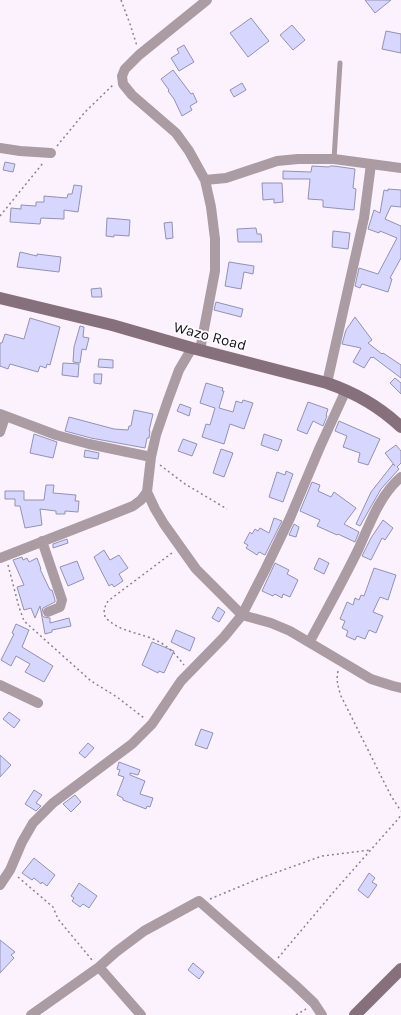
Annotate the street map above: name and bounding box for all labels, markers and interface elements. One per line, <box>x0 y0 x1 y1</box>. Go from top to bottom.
street label: Wazo Road <box>172 318 248 354</box>

